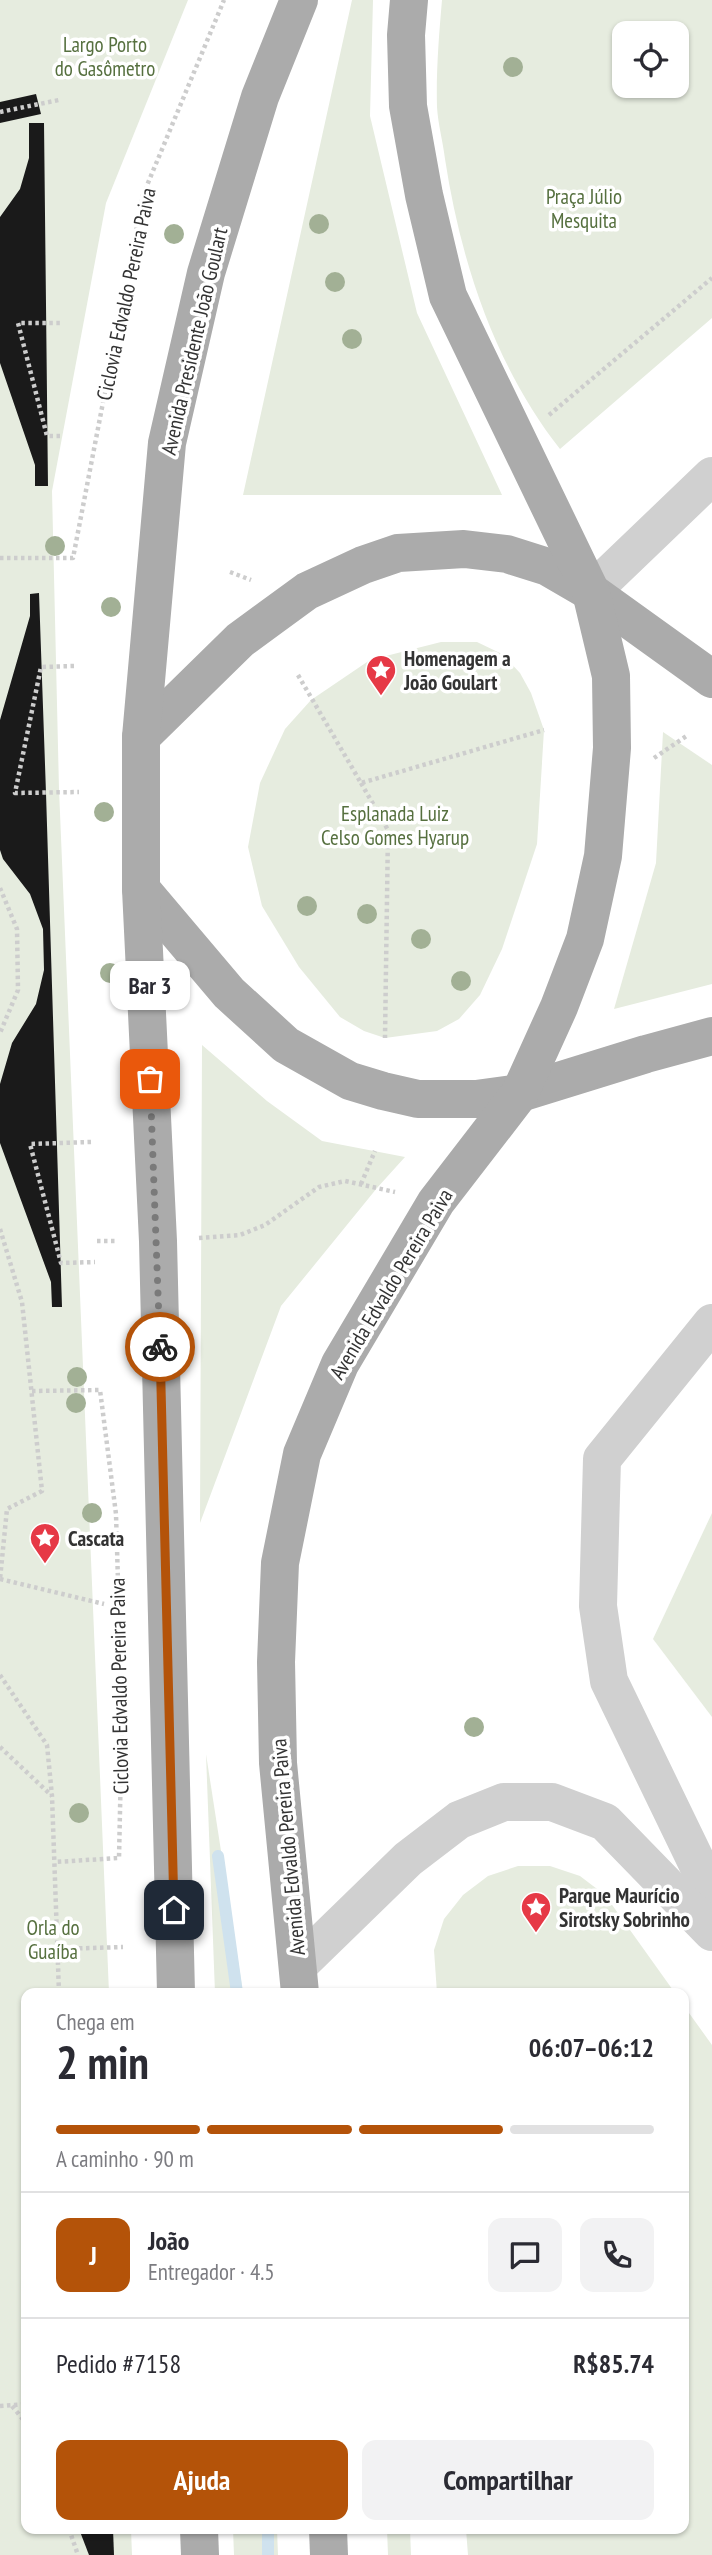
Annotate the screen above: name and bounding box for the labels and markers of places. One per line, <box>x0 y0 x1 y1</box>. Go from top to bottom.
place label: Homenagem a João Goulart <box>403 645 511 696</box>
place icon: Homenagem a João Goulart <box>364 653 398 697</box>
callout: Bar 3 <box>110 960 190 1009</box>
pin <box>120 1049 180 1109</box>
place icon: Cascata <box>28 1521 62 1565</box>
place label: Cascata <box>68 1525 125 1552</box>
pin <box>144 1880 204 1940</box>
place label: Parque Maurício Sirotsky Sobrinho <box>559 1882 690 1933</box>
place icon: Parque Maurício Sirotsky Sobrinho <box>519 1890 553 1934</box>

